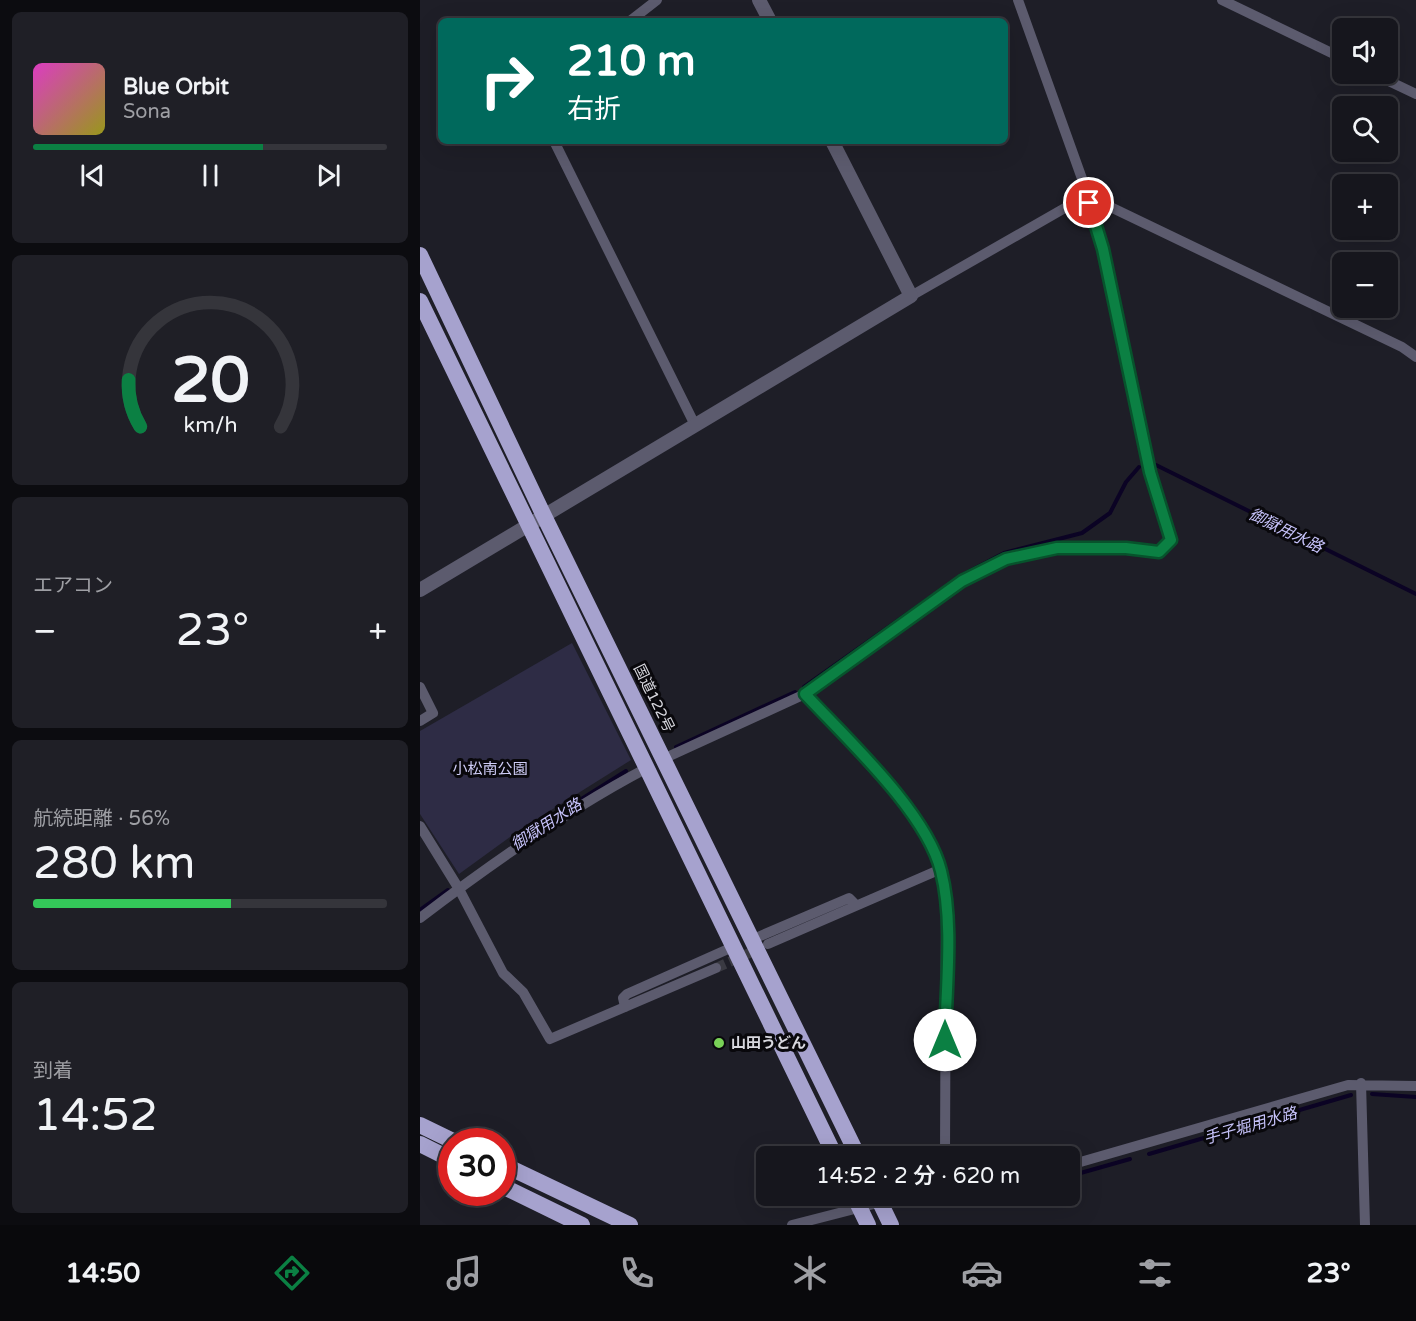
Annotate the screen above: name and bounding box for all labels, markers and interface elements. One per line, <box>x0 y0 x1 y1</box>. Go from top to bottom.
map controls <box>1332 18 1398 318</box>
button: sound <box>1332 18 1398 84</box>
text: 210 m <box>567 36 696 87</box>
icon: right <box>468 42 546 120</box>
text: Blue Orbit <box>123 74 229 100</box>
text: 右折 <box>567 93 621 126</box>
button: search <box>1332 96 1398 162</box>
text: Sona <box>123 100 171 124</box>
icon: previous <box>76 159 109 192</box>
icon: pause <box>194 159 227 192</box>
icon: next <box>312 159 345 192</box>
button: + <box>1332 174 1398 240</box>
pin <box>1063 177 1114 228</box>
icon: arrive <box>1072 186 1105 219</box>
button: − <box>1332 252 1398 318</box>
text: 20 <box>171 344 249 419</box>
text: km/h <box>183 412 237 438</box>
water label: 御獄用水路 <box>1245 504 1328 558</box>
text: エアコン <box>33 574 113 598</box>
text: 23° <box>176 604 249 658</box>
text: − <box>33 612 57 651</box>
text: + <box>368 612 387 651</box>
street label: 国道122号 <box>630 661 678 735</box>
park label: 小松南公園 <box>452 760 528 778</box>
water label: 御獄用水路 <box>508 794 587 855</box>
text: 航続距離 · 56% <box>33 807 170 831</box>
text: 280 km <box>33 837 195 891</box>
position arrow <box>913 1008 977 1072</box>
place label: 山田うどん <box>731 1034 806 1052</box>
marker: 山田うどん <box>712 1036 726 1050</box>
text: 到着 <box>33 1059 73 1083</box>
text: 14:52 <box>33 1089 158 1143</box>
water label: 手子堀用水路 <box>1201 1103 1301 1149</box>
speed limit sign: 30 <box>438 1128 516 1206</box>
text: 14:52 · 2 分 · 620 m <box>816 1163 1020 1189</box>
icon: directions <box>271 1252 313 1294</box>
icon: music <box>443 1252 485 1294</box>
icon: phone <box>616 1252 658 1294</box>
icon: climate <box>789 1252 831 1294</box>
icon: car <box>961 1252 1003 1294</box>
icon: filters <box>1134 1252 1176 1294</box>
text: 14:50 <box>65 1257 140 1290</box>
text: 23° <box>1307 1257 1351 1290</box>

